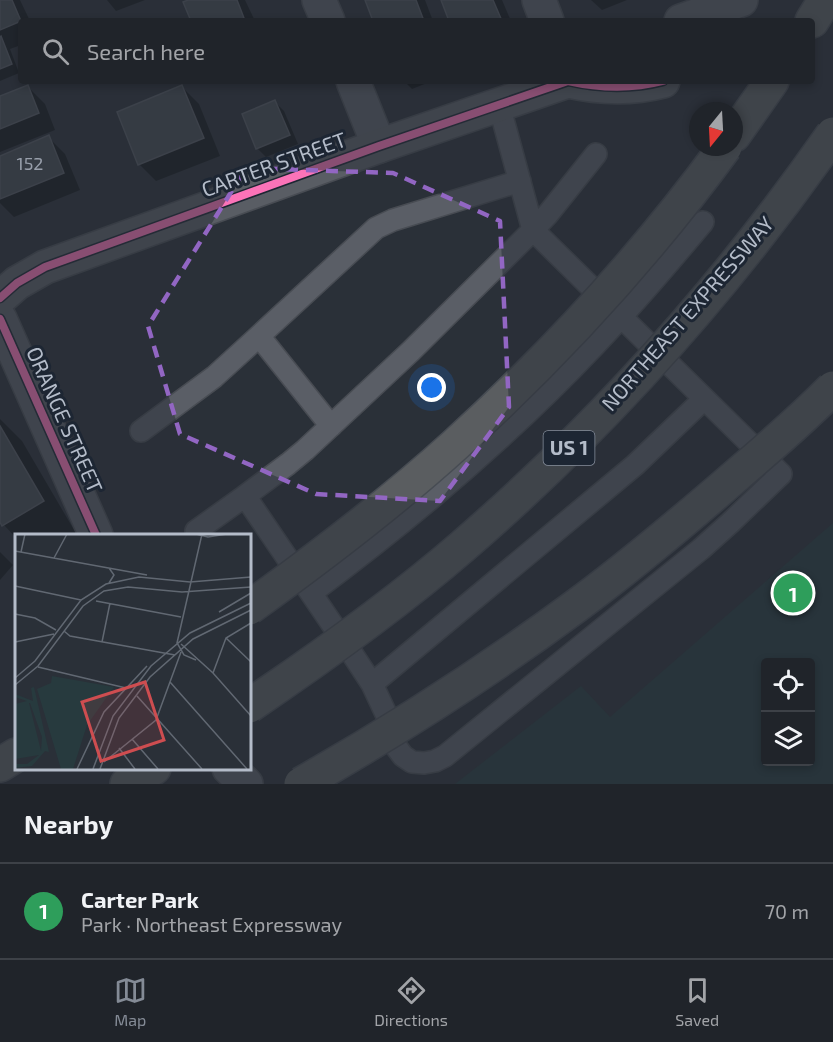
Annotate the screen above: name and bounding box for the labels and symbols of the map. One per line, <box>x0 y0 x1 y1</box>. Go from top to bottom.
north arrow <box>689 102 743 156</box>
street label: CARTER STREET <box>198 126 349 201</box>
house number: 152 <box>17 152 43 174</box>
street label: NORTHEAST EXPRESSWAY <box>596 211 778 415</box>
street label: ORANGE STREET <box>22 343 109 496</box>
your location <box>417 373 446 402</box>
road number: US 1 <box>544 431 594 465</box>
inset map <box>15 534 250 769</box>
pin: 1 <box>774 570 812 616</box>

